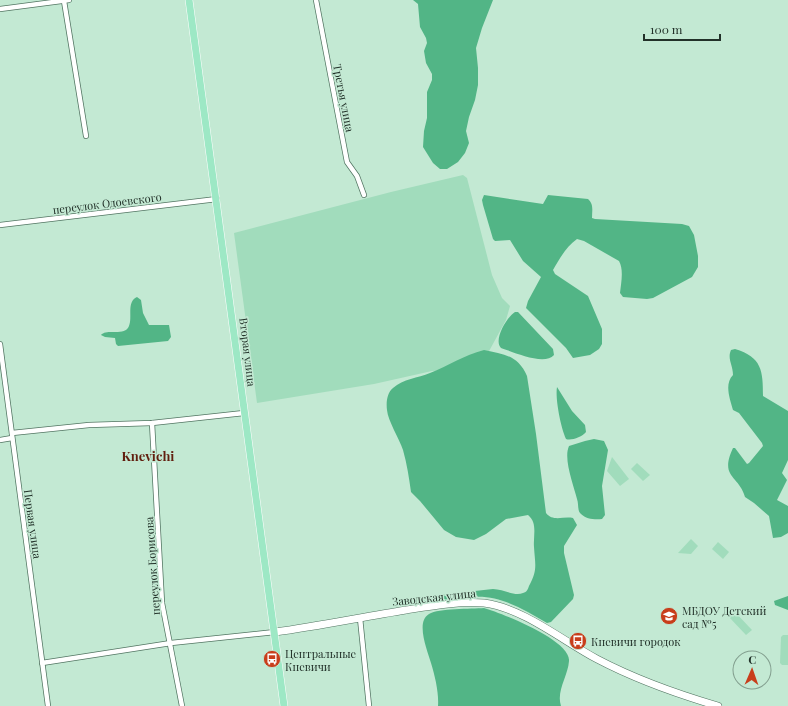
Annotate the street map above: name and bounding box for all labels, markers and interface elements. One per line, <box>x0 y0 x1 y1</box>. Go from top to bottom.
scale bar <box>644 16 720 42</box>
text: 100 m <box>650 21 683 37</box>
street label: Третья улица <box>330 63 358 134</box>
street label: переулок Одоевского <box>52 189 162 217</box>
street label: Вторая улица <box>236 317 260 388</box>
district label: Knevichi <box>122 447 174 464</box>
street label: Первая улица <box>21 488 45 560</box>
street label: переулок Борисова <box>141 516 163 616</box>
street label: Заводская улица <box>391 585 477 609</box>
place label: МБДОУ Детский сад №5 <box>682 603 766 631</box>
school or university icon: МБДОУ Детский сад №5 <box>659 606 679 626</box>
bus stop icon: Кневичи городок <box>568 631 588 651</box>
place label: Кневичи городок <box>591 634 681 649</box>
place label: Центральные Кневичи <box>285 646 356 674</box>
bus stop icon: Центральные Кневичи <box>262 649 282 669</box>
north arrow <box>732 650 772 690</box>
text: С <box>748 652 757 667</box>

